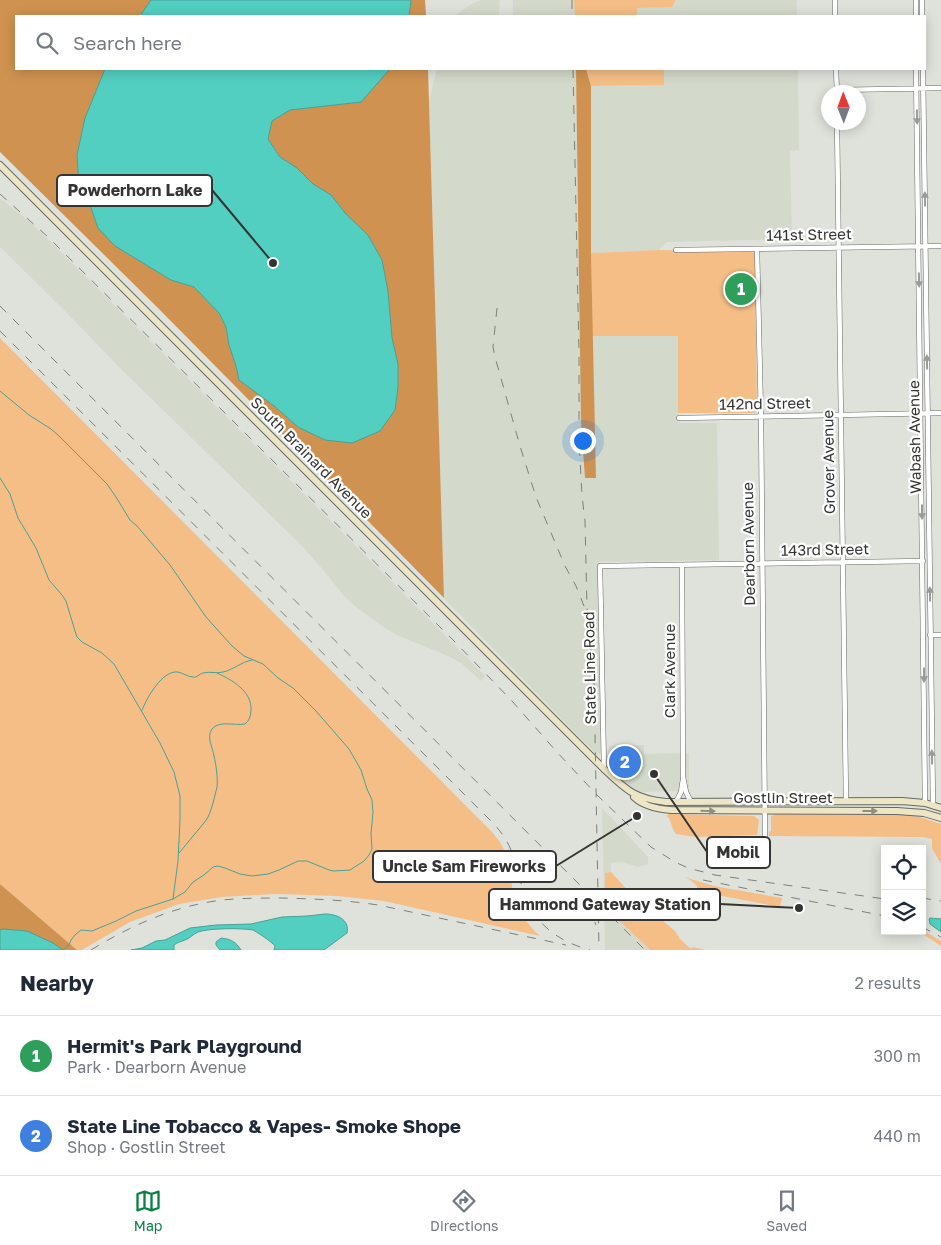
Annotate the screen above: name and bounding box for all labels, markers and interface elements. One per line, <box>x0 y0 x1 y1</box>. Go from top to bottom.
search box <box>15 15 926 70</box>
icon: search <box>33 29 61 57</box>
text: Search here <box>73 31 182 54</box>
north arrow <box>821 85 866 130</box>
one-way arrow <box>913 110 921 126</box>
callout: Powderhorn Lake <box>57 175 212 206</box>
text: Powderhorn Lake <box>68 180 202 200</box>
one-way arrow <box>921 191 929 207</box>
street label: 141st Street <box>766 224 852 244</box>
pin: 1 <box>725 270 757 308</box>
one-way arrow <box>915 272 923 288</box>
one-way arrow <box>923 354 931 370</box>
street label: Wabash Avenue <box>904 380 924 494</box>
street label: South Brainard Avenue <box>247 393 376 522</box>
street label: 142nd Street <box>719 393 811 413</box>
street label: Grover Avenue <box>818 409 838 514</box>
your location <box>570 428 596 454</box>
street label: Dearborn Avenue <box>738 482 758 606</box>
one-way arrow <box>918 505 926 521</box>
street label: 143rd Street <box>781 539 869 559</box>
one-way arrow <box>926 586 934 602</box>
street label: State Line Road <box>579 611 599 725</box>
street label: Clark Avenue <box>660 623 678 718</box>
one-way arrow <box>920 667 928 683</box>
pin: 2 <box>609 743 641 781</box>
one-way arrow <box>928 749 936 765</box>
street label: Gostlin Street <box>733 788 833 806</box>
one-way arrow <box>700 807 716 815</box>
one-way arrow <box>863 807 879 815</box>
callout: Mobil <box>707 837 770 868</box>
text: Mobil <box>716 842 760 862</box>
map controls <box>881 845 926 935</box>
button: locate <box>881 845 926 890</box>
callout: Uncle Sam Fireworks <box>373 851 556 882</box>
text: Uncle Sam Fireworks <box>382 856 546 876</box>
callout: Hammond Gateway Station <box>489 889 720 920</box>
button: layers <box>881 890 926 935</box>
text: Hammond Gateway Station <box>499 894 711 914</box>
text: Nearby <box>20 970 94 996</box>
text: 2 results <box>855 973 921 993</box>
text: Hermit's Park Playground <box>67 1034 302 1057</box>
text: 1 <box>32 1046 40 1066</box>
text: 300 m <box>874 1046 921 1066</box>
text: Park · Dearborn Avenue <box>67 1057 246 1077</box>
text: State Line Tobacco & Vapes- Smoke Shope <box>67 1114 461 1137</box>
text: 2 <box>31 1126 41 1146</box>
text: 440 m <box>873 1126 921 1146</box>
text: Shop · Gostlin Street <box>67 1137 226 1157</box>
tab: Map <box>134 1187 162 1234</box>
tab: Directions <box>430 1187 499 1234</box>
tab: Saved <box>766 1187 807 1234</box>

